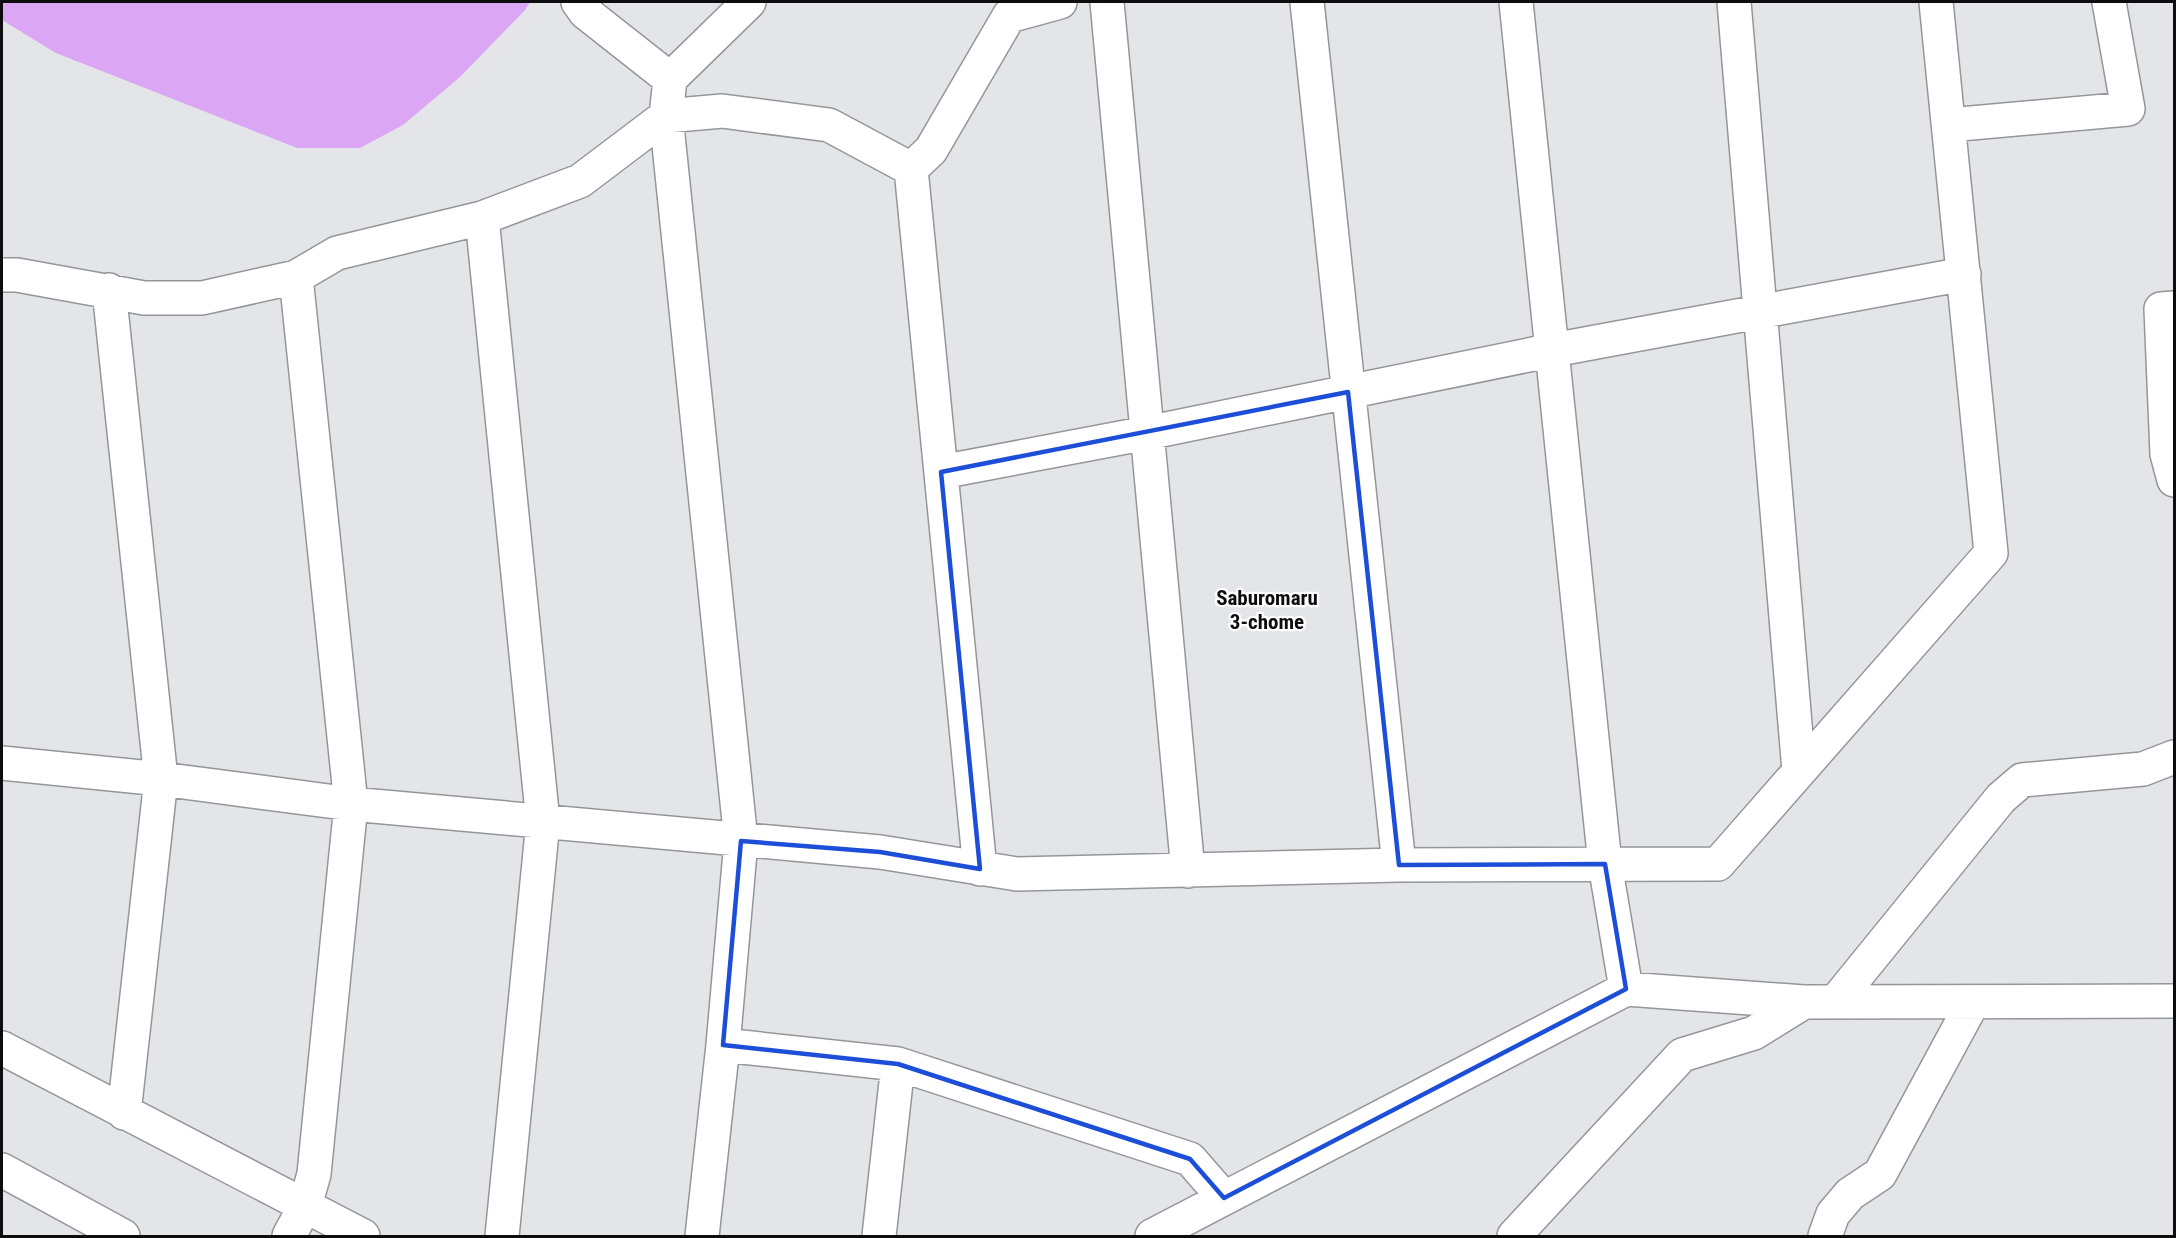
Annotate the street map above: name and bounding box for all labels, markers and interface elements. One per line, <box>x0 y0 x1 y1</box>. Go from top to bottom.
district label: Saburomaru 3-chome <box>1216 586 1318 634</box>

